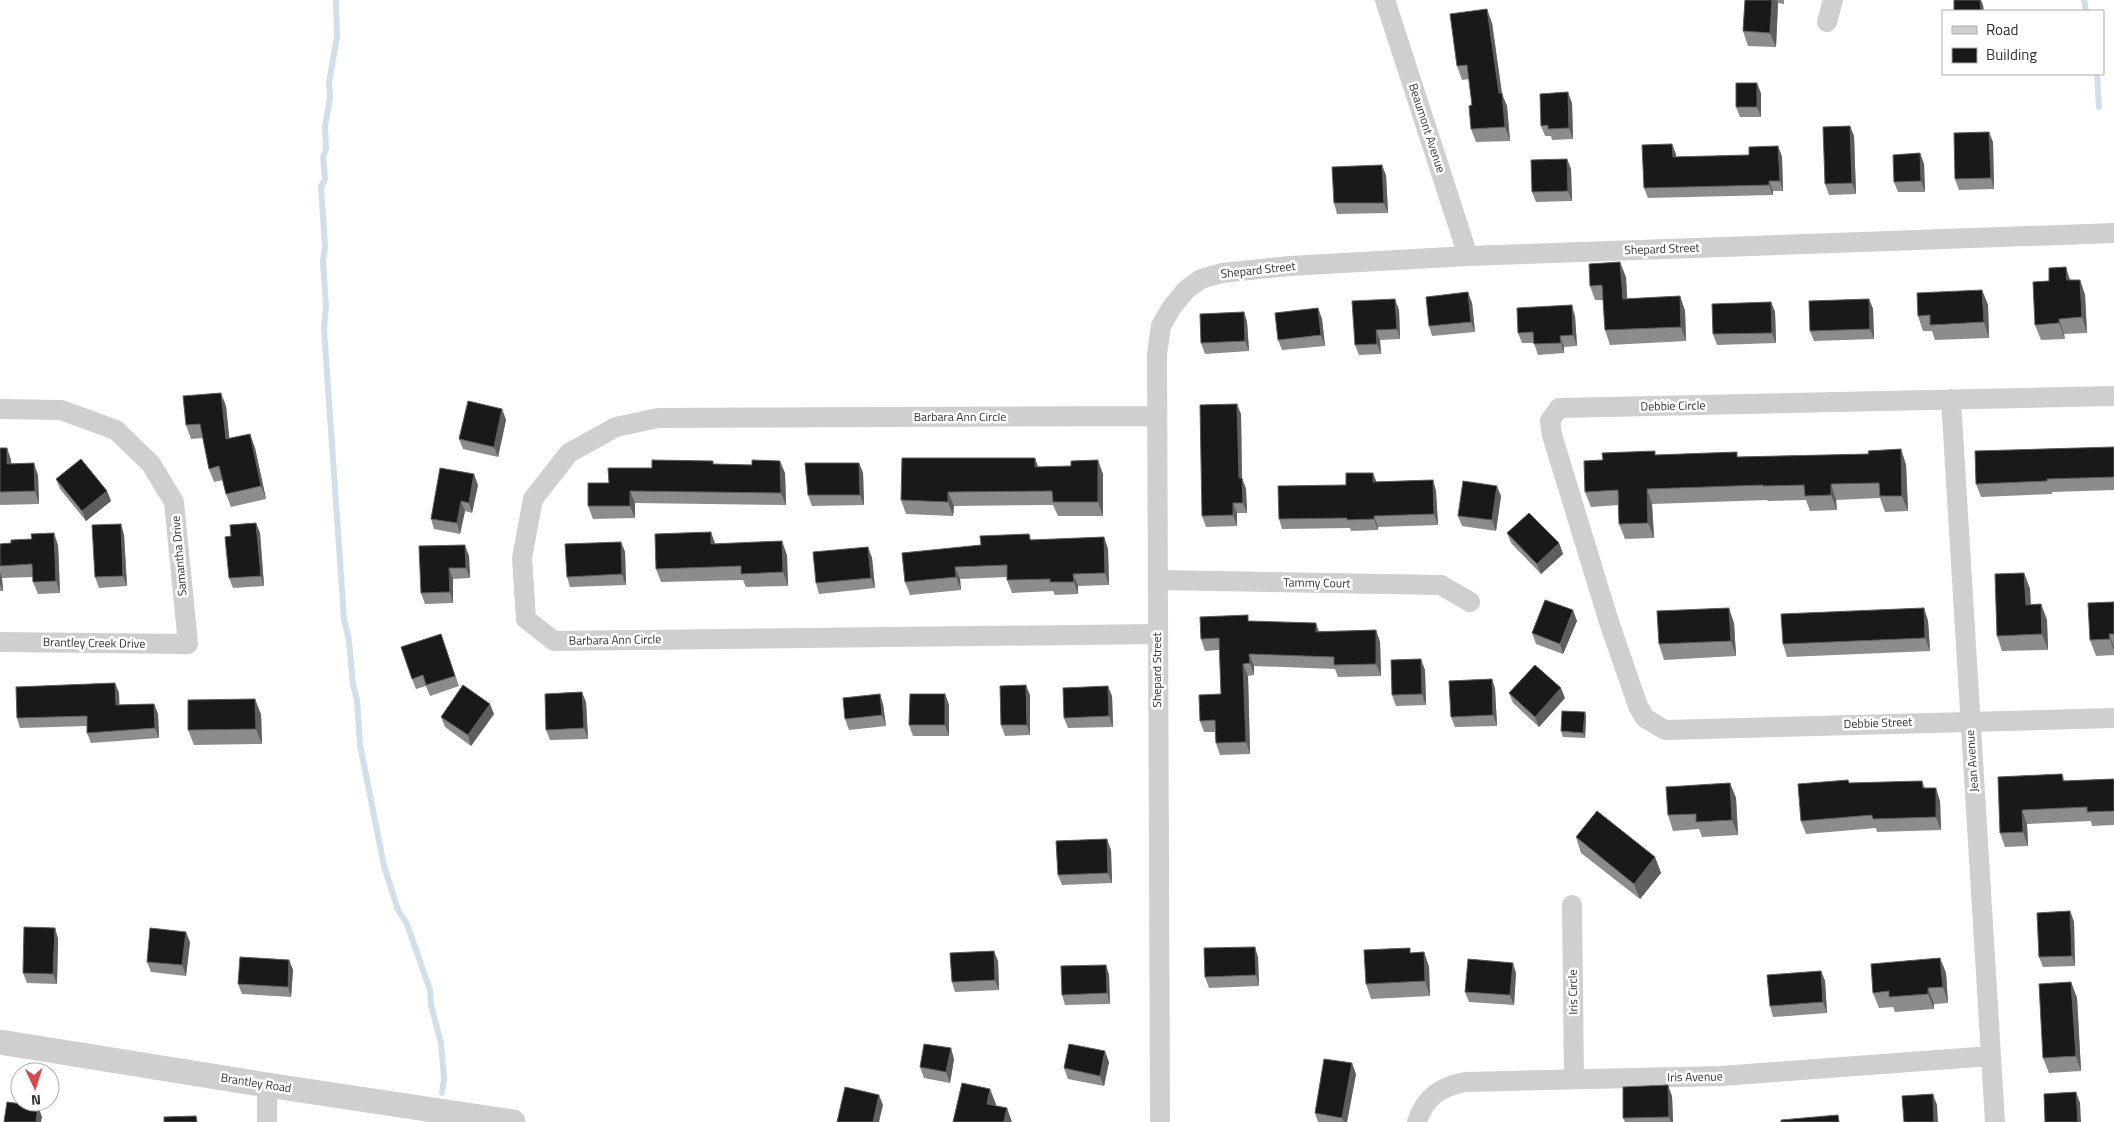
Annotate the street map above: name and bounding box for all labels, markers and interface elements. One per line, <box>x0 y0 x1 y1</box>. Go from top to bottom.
legend <box>1942 10 2104 75</box>
text: Road <box>1986 18 2018 41</box>
text: Building <box>1986 43 2037 66</box>
street label: Beaumont Avenue <box>1404 81 1451 175</box>
street label: Shepard Street <box>1624 238 1701 259</box>
street label: Shepard Street <box>1220 256 1297 283</box>
street label: Debbie Circle <box>1640 395 1706 416</box>
street label: Barbara Ann Circle <box>914 407 1006 426</box>
street label: Samantha Drive <box>166 515 191 597</box>
street label: Tammy Court <box>1283 572 1352 593</box>
street label: Barbara Ann Circle <box>569 629 661 650</box>
street label: Brantley Creek Drive <box>43 632 145 653</box>
street label: Shepard Street <box>1147 632 1166 708</box>
street label: Debbie Street <box>1843 712 1913 733</box>
street label: Jean Avenue <box>1960 729 1983 793</box>
street label: Iris Circle <box>1563 969 1582 1015</box>
north arrow <box>10 1062 60 1112</box>
street label: Iris Avenue <box>1667 1067 1723 1086</box>
street label: Brantley Road <box>219 1068 293 1097</box>
text: N <box>30 1090 42 1111</box>

